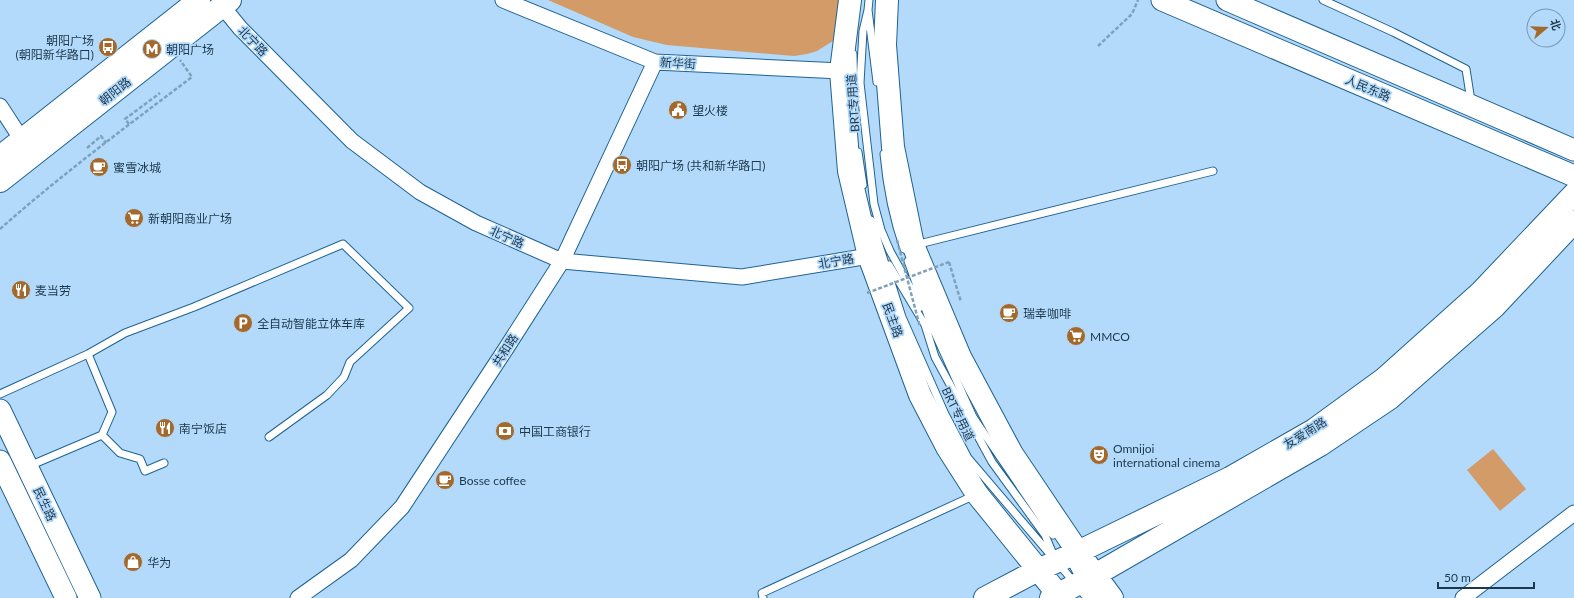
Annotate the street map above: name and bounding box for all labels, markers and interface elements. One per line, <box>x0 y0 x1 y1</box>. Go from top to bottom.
north arrow <box>1526 8 1566 48</box>
text: 北 <box>1548 17 1564 32</box>
street label: 北宁路 <box>235 23 271 59</box>
place label: 朝阳广场 (朝阳新华路口) <box>16 33 94 62</box>
bus stop icon: 朝阳广场 (朝阳新华路口) <box>97 36 119 58</box>
metro station icon: 朝阳广场 <box>141 38 163 60</box>
place label: 朝阳广场 <box>166 42 214 57</box>
street label: 新华街 <box>660 55 696 71</box>
street label: 人民东路 <box>1343 72 1393 104</box>
street label: 朝阳路 <box>96 74 134 108</box>
street label: BRT专用道 <box>843 74 863 132</box>
public building icon: 望火楼 <box>667 99 689 121</box>
place label: 望火楼 <box>692 103 728 118</box>
bus stop icon: 朝阳广场 (共和新华路口) <box>611 154 633 176</box>
cafe icon: 蜜雪冰城 <box>88 156 110 178</box>
place label: 朝阳广场 (共和新华路口) <box>636 158 765 173</box>
place label: 蜜雪冰城 <box>113 160 161 175</box>
supermarket icon: 新朝阳商业广场 <box>123 207 145 229</box>
place label: 新朝阳商业广场 <box>148 211 232 226</box>
street label: 北宁路 <box>487 223 527 251</box>
street label: 北宁路 <box>817 250 855 272</box>
restaurant icon: 麦当劳 <box>10 279 32 301</box>
place label: 麦当劳 <box>35 283 71 298</box>
street label: 民主路 <box>880 301 906 339</box>
cafe icon: 瑞幸咖啡 <box>998 302 1020 324</box>
place label: 瑞幸咖啡 <box>1023 306 1071 321</box>
parking icon: 全自动智能立体车库 <box>232 312 254 334</box>
place label: 全自动智能立体车库 <box>257 316 365 331</box>
supermarket icon: MMCO <box>1065 325 1087 347</box>
place label: MMCO <box>1090 329 1130 344</box>
street label: 共和路 <box>489 331 521 369</box>
street label: BRT专用道 <box>939 385 977 443</box>
street label: 友爱南路 <box>1281 414 1329 452</box>
restaurant icon: 南宁饭店 <box>154 417 176 439</box>
bank icon: 中国工商银行 <box>494 420 516 442</box>
place label: 南宁饭店 <box>179 421 227 436</box>
place label: 中国工商银行 <box>519 424 591 439</box>
place label: Omnijoi international cinema <box>1113 441 1220 470</box>
theatre icon: Omnijoi international cinema <box>1088 444 1110 466</box>
cafe icon: Bosse coffee <box>434 469 456 491</box>
place label: Bosse coffee <box>459 473 526 488</box>
street label: 民生路 <box>31 485 59 523</box>
shop icon: 华为 <box>122 551 144 573</box>
place label: 华为 <box>147 555 171 570</box>
scale bar <box>1438 564 1534 590</box>
text: 50 m <box>1444 570 1471 585</box>

